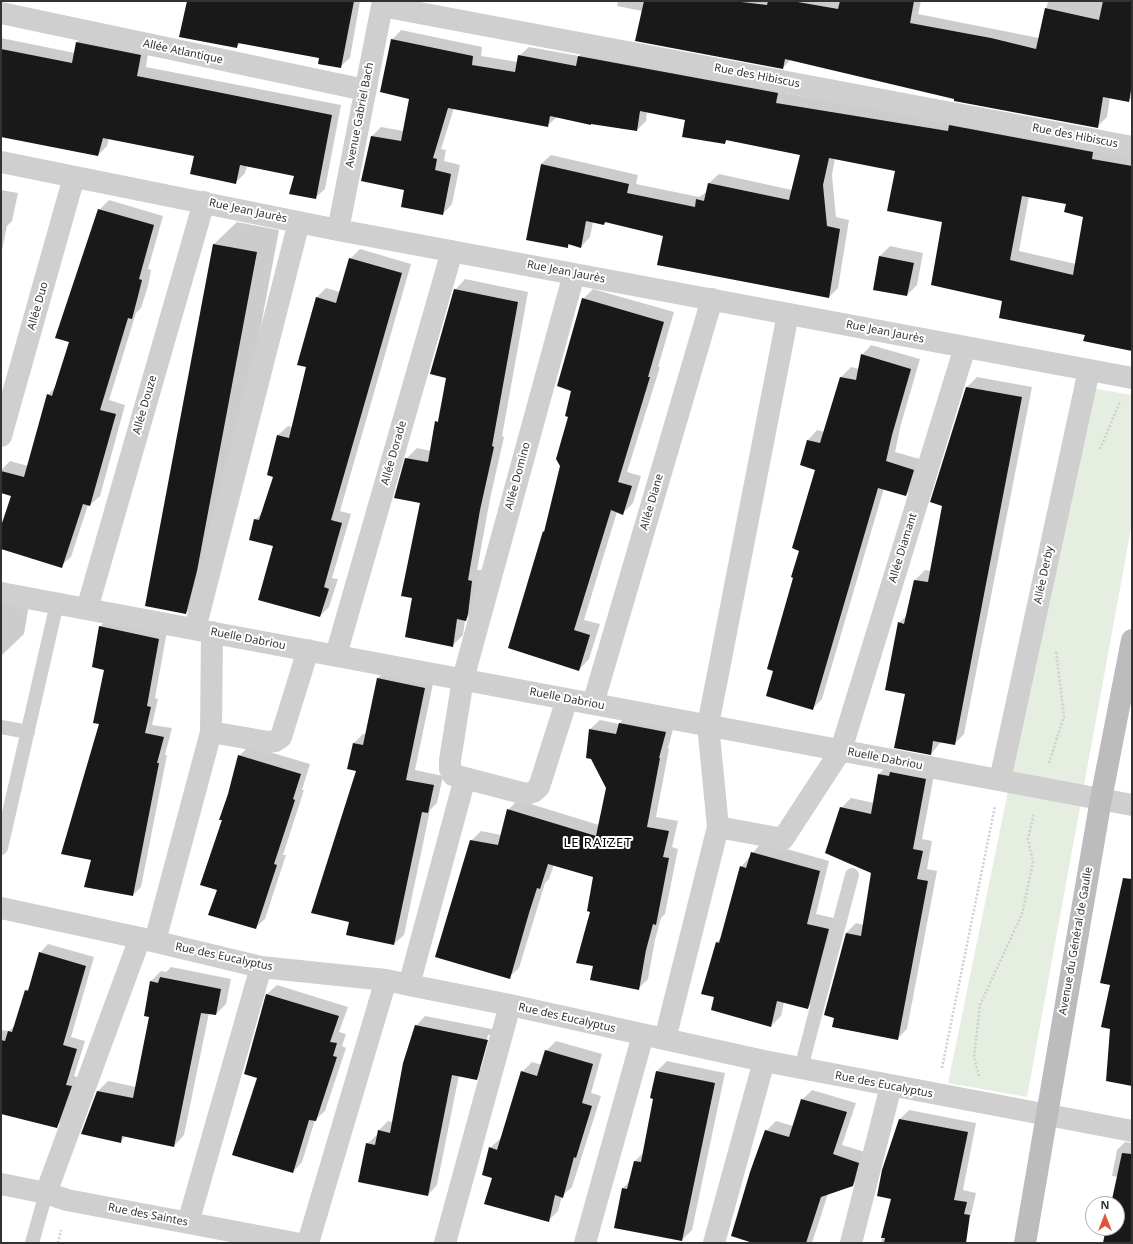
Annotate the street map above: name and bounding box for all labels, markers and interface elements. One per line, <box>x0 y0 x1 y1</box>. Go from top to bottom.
street label: Allée Atlantique <box>142 37 224 67</box>
street label: Avenue Gabriel Bach <box>343 61 377 169</box>
street label: Rue des Hibiscus <box>713 61 801 91</box>
street label: Rue des Hibiscus <box>1031 121 1119 151</box>
street label: Rue Jean Jaurès <box>208 196 288 226</box>
street label: Rue Jean Jaurès <box>526 258 606 286</box>
street label: Allée Duo <box>25 280 51 332</box>
street label: Rue Jean Jaurès <box>845 318 925 346</box>
street label: Allée Douze <box>130 374 160 436</box>
street label: Allée Dorade <box>379 419 409 487</box>
street label: Allée Domino <box>503 441 533 511</box>
street label: Allée Diane <box>638 472 666 532</box>
street label: Allée Diamant <box>886 512 920 584</box>
street label: Allée Derby <box>1031 545 1057 605</box>
street label: Ruelle Dabriou <box>209 625 287 653</box>
street label: Ruelle Dabriou <box>528 685 606 713</box>
street label: Ruelle Dabriou <box>846 745 924 773</box>
district label: LE RAIZET <box>563 835 633 851</box>
street label: Avenue du Général de Gaulle <box>1056 866 1096 1016</box>
street label: Rue des Eucalyptus <box>174 940 274 974</box>
street label: Rue des Eucalyptus <box>517 1000 617 1036</box>
street label: Rue des Eucalyptus <box>834 1069 934 1101</box>
north arrow <box>1085 1196 1125 1236</box>
text: N <box>1101 1197 1109 1212</box>
street label: Rue des Saintes <box>107 1201 189 1229</box>

